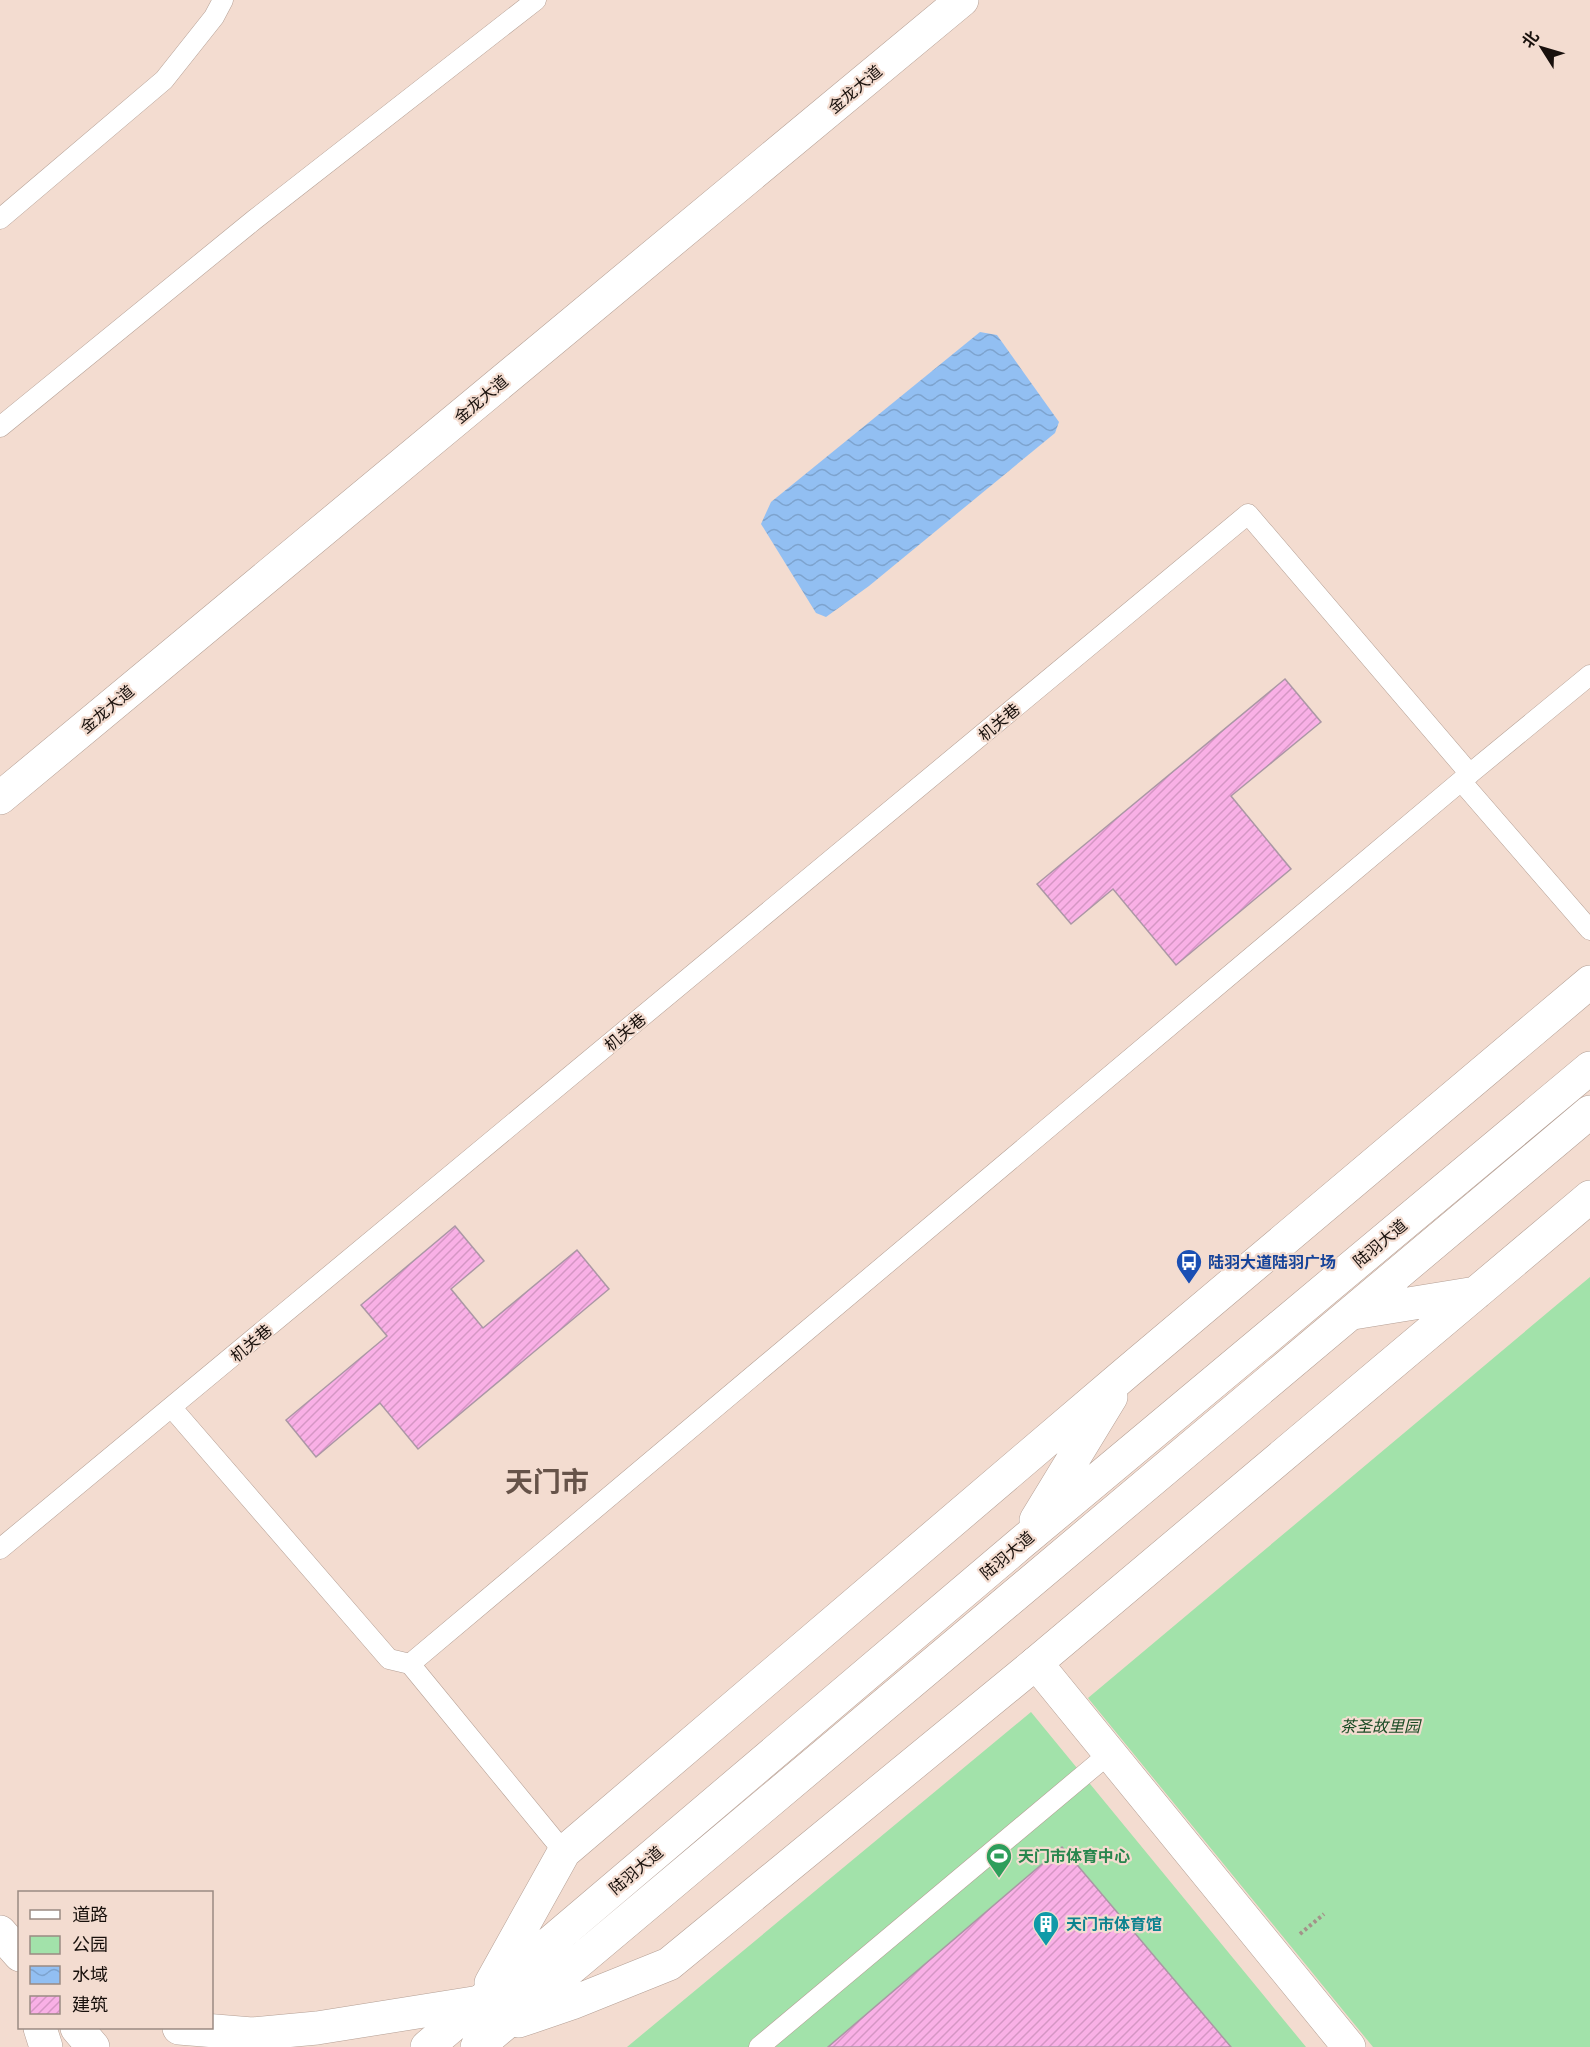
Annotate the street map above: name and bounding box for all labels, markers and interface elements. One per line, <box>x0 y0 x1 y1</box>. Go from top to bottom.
north arrow <box>1512 18 1572 78</box>
text: 北 <box>1516 26 1543 51</box>
street label: 金龙大道 <box>823 60 886 117</box>
street label: 金龙大道 <box>449 370 512 427</box>
street label: 金龙大道 <box>75 680 138 737</box>
street label: 机关巷 <box>974 698 1024 745</box>
street label: 机关巷 <box>600 1008 650 1055</box>
street label: 陆羽大道 <box>1348 1214 1411 1271</box>
bus stop icon: 陆羽大道陆羽广场 <box>1174 1247 1204 1285</box>
place label: 陆羽大道陆羽广场 <box>1208 1251 1336 1272</box>
street label: 机关巷 <box>226 1319 276 1366</box>
district label: 天门市 <box>505 1462 589 1499</box>
street label: 陆羽大道 <box>975 1526 1038 1583</box>
park label: 茶圣故里园 <box>1340 1715 1422 1736</box>
street label: 陆羽大道 <box>604 1841 667 1898</box>
sports icon: 天门市体育中心 <box>984 1841 1014 1879</box>
place label: 天门市体育中心 <box>1018 1845 1130 1866</box>
legend <box>18 1891 213 2029</box>
text: 道路 <box>72 1902 108 1926</box>
building icon: 天门市体育馆 <box>1031 1909 1061 1947</box>
place label: 天门市体育馆 <box>1066 1913 1162 1934</box>
text: 公园 <box>72 1932 108 1956</box>
text: 水域 <box>72 1962 108 1986</box>
text: 建筑 <box>72 1992 108 2016</box>

